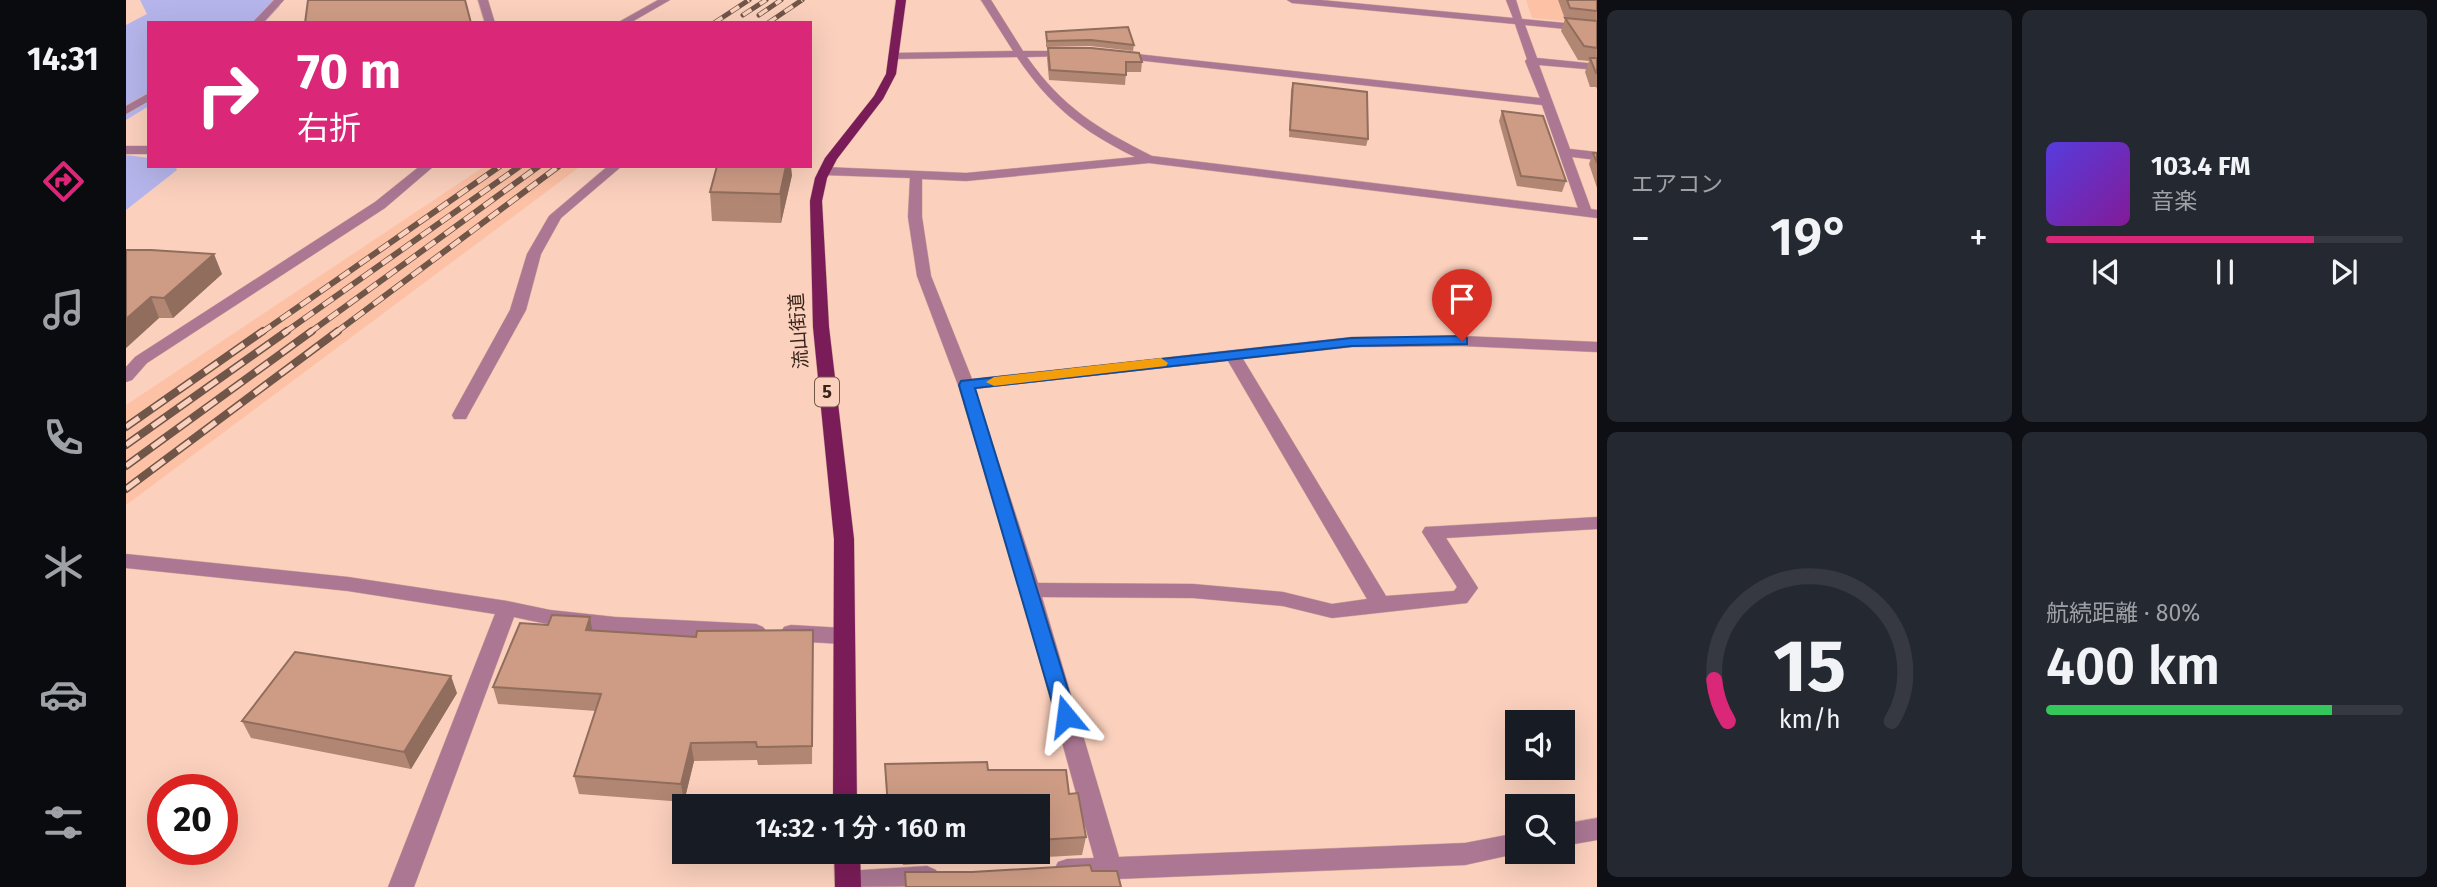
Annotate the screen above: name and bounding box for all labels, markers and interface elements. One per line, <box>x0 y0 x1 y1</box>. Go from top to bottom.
text: 14:31 <box>27 40 99 78</box>
text: 70 m <box>297 42 401 101</box>
icon: right <box>182 49 273 140</box>
text: 右折 <box>297 109 361 147</box>
text: 103.4 FM <box>2151 151 2250 182</box>
icon: directions <box>39 157 88 206</box>
text: エアコン <box>1631 170 1723 198</box>
text: 音楽 <box>2151 187 2197 215</box>
text: 19° <box>1770 206 1849 269</box>
text: − <box>1631 215 1650 261</box>
text: + <box>1969 215 1988 261</box>
icon: previous <box>2087 253 2125 291</box>
icon: pause <box>2206 253 2244 291</box>
icon: next <box>2325 253 2363 291</box>
pin <box>1432 269 1492 341</box>
icon: arrive <box>1443 280 1481 318</box>
icon: music <box>39 285 88 334</box>
street label: 流山街道 <box>784 292 813 370</box>
road number: 5 <box>815 378 839 406</box>
icon: phone <box>39 413 88 462</box>
icon: climate <box>39 542 88 591</box>
text: 航続距離 · 80% <box>2046 599 2200 627</box>
text: 15 <box>1773 623 1846 710</box>
text: 400 km <box>2046 635 2220 698</box>
icon: car <box>39 670 88 719</box>
position arrow <box>1029 679 1103 753</box>
text: km/h <box>1779 704 1840 734</box>
map controls <box>1505 710 1575 864</box>
button: sound <box>1505 710 1575 780</box>
speed limit sign: 20 <box>147 774 238 865</box>
button: search <box>1505 794 1575 864</box>
icon: filters <box>39 798 88 847</box>
text: 14:32 · 1 分 · 160 m <box>755 813 967 844</box>

